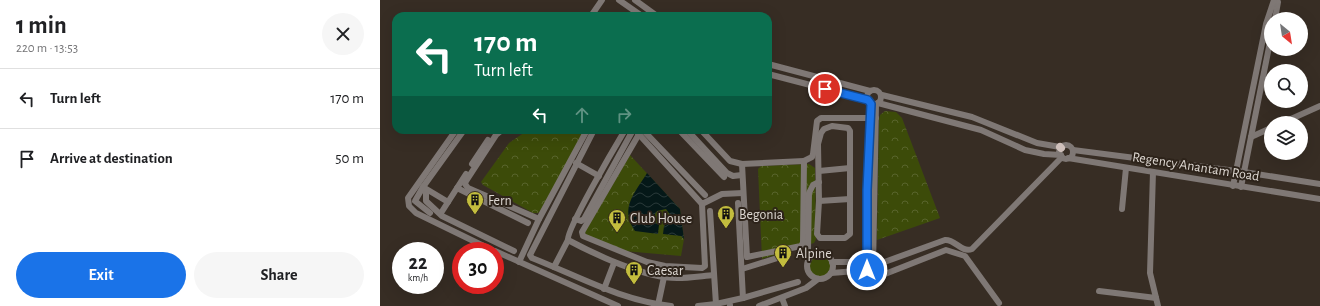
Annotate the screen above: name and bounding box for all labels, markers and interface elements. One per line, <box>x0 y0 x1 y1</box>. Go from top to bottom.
north arrow <box>1264 12 1308 56</box>
map controls <box>1264 12 1308 160</box>
button: close <box>322 13 364 55</box>
text: 1 min <box>16 14 67 38</box>
icon: left <box>408 28 460 80</box>
text: 170 m <box>474 29 538 57</box>
text: 220 m · 13:53 <box>16 42 78 55</box>
text: Turn left <box>474 62 533 80</box>
button: search <box>1264 64 1308 108</box>
pin <box>808 72 842 106</box>
icon: arrive <box>814 78 836 100</box>
icon: left <box>16 88 38 110</box>
text: Turn left <box>50 91 101 106</box>
text: 170 m <box>330 91 364 106</box>
icon: left <box>529 104 551 126</box>
icon: ahead <box>571 104 593 126</box>
icon: right <box>613 104 635 126</box>
button: layers <box>1264 116 1308 160</box>
icon: arrive <box>16 148 38 170</box>
street label: Regency Anantam Road <box>1131 150 1260 184</box>
text: Arrive at destination <box>50 151 173 166</box>
text: 50 m <box>335 151 364 166</box>
building icon: Fern <box>465 190 485 215</box>
place label: Fern <box>488 194 512 208</box>
building icon: Begonia <box>716 204 736 229</box>
building icon: Club House <box>607 208 627 233</box>
place label: Begonia <box>739 208 784 222</box>
place label: Club House <box>630 212 692 226</box>
speed limit sign: 30 <box>452 242 504 294</box>
building icon: Alpine <box>773 243 793 268</box>
place label: Alpine <box>796 247 832 261</box>
position arrow <box>846 249 888 291</box>
button: Exit <box>16 252 186 298</box>
button: Share <box>194 252 364 298</box>
text: 22 <box>409 253 427 273</box>
building icon: Caesar <box>624 260 644 285</box>
place label: Caesar <box>647 264 684 278</box>
text: km/h <box>408 273 428 283</box>

